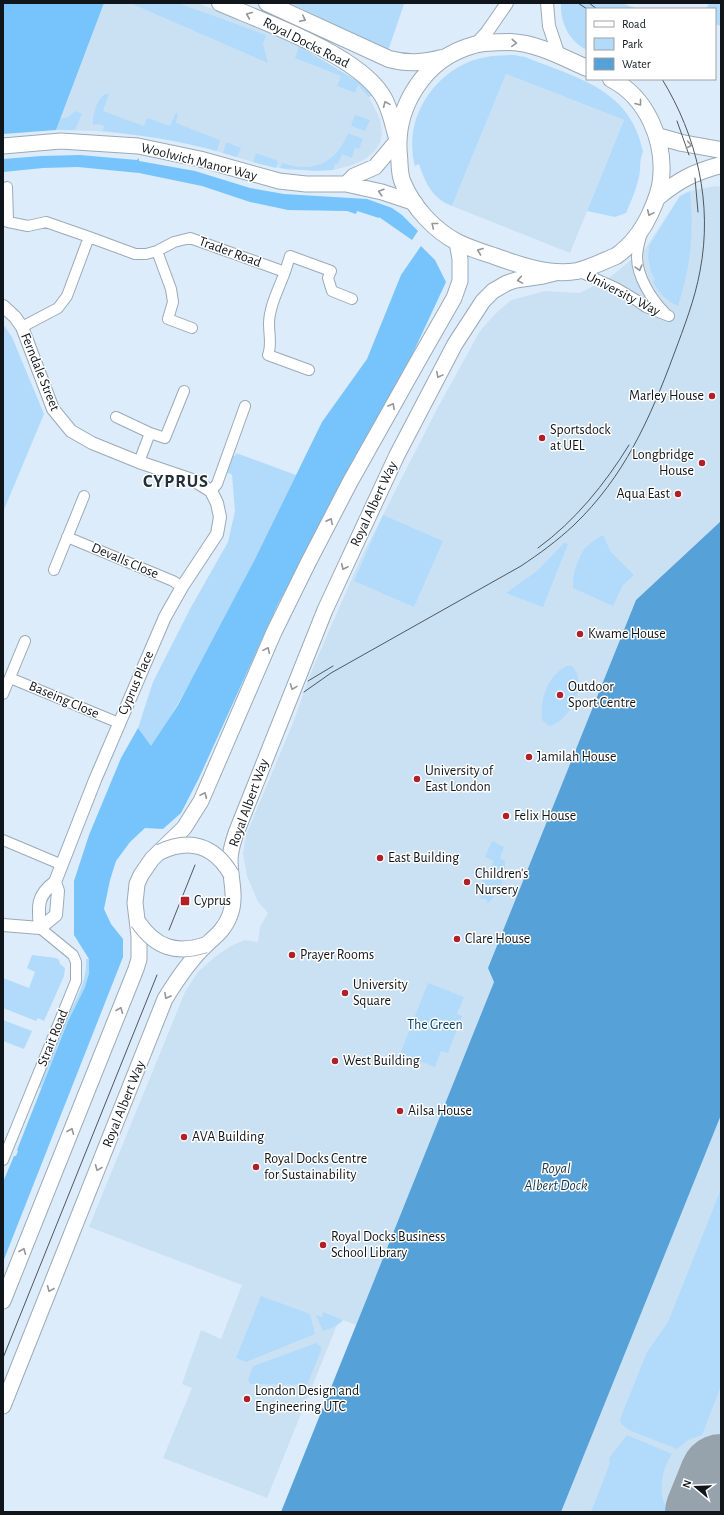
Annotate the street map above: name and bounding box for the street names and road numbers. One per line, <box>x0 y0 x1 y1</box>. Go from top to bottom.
street label: Royal Docks Road <box>261 15 351 71</box>
street label: Woolwich Manor Way <box>140 141 258 183</box>
street label: Trader Road <box>197 234 263 270</box>
street label: University Way <box>584 269 662 319</box>
street label: Ferndale Street <box>18 331 62 413</box>
street label: Royal Albert Way <box>348 459 400 549</box>
street label: Devalls Close <box>89 541 161 581</box>
street label: Cyprus Place <box>116 649 156 717</box>
street label: Baseing Close <box>27 679 101 721</box>
street label: Royal Albert Way <box>227 757 271 849</box>
street label: Strait Road <box>35 1008 71 1068</box>
street label: Royal Albert Way <box>100 1059 148 1149</box>

